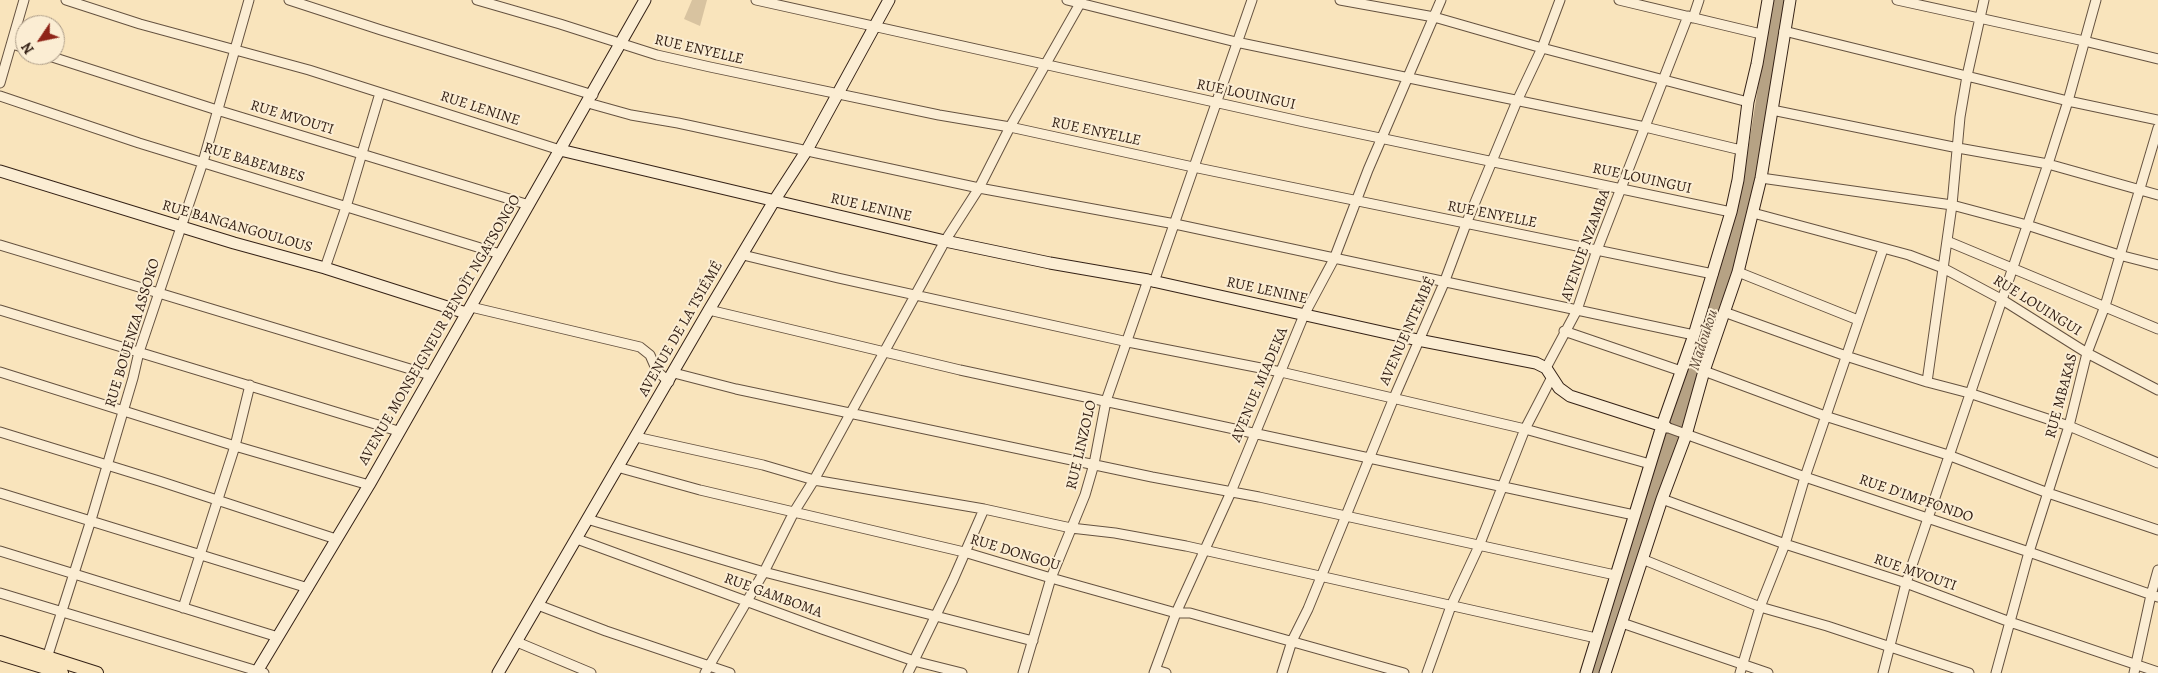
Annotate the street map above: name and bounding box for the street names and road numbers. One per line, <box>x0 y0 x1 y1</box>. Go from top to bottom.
street label: RUE ENYELLE <box>653 31 745 69</box>
street label: RUE LOUINGUI <box>1195 76 1297 114</box>
street label: RUE LENINE <box>438 88 522 130</box>
street label: RUE MVOUTI <box>248 97 336 139</box>
street label: RUE ENYELLE <box>1050 114 1142 150</box>
street label: RUE BABEMBES <box>201 139 307 187</box>
street label: RUE LOUINGUI <box>1591 160 1693 198</box>
street label: AVENUE NZAMBA <box>1557 187 1615 303</box>
street label: RUE LENINE <box>829 190 913 226</box>
street label: AVENUE MONSEIGNEUR BENOÎT NGATSONGO <box>355 192 525 468</box>
street label: RUE BANGANGOULOUS <box>160 197 314 257</box>
street label: RUE ENYELLE <box>1446 197 1538 233</box>
street label: RUE BOUENZA ASSOKO <box>102 256 164 410</box>
street label: AVENUE DE LA TSIÉMÉ <box>635 258 727 400</box>
street label: RUE LOUINGUI <box>1989 272 2085 340</box>
street label: RUE LENINE <box>1225 274 1309 308</box>
street label: AVENUE NTEMBÉ <box>1376 274 1440 388</box>
street label: AVENUE MIADEKA <box>1228 325 1292 445</box>
street label: RUE MBAKAS <box>2042 352 2082 440</box>
street label: RUE LINZOLO <box>1063 398 1101 492</box>
street label: RUE D'IMPFONDO <box>1857 471 1975 527</box>
street label: RUE DONGOU <box>968 531 1062 575</box>
street label: RUE MVOUTI <box>1871 550 1959 596</box>
street label: RUE GAMBOMA <box>721 570 825 622</box>

